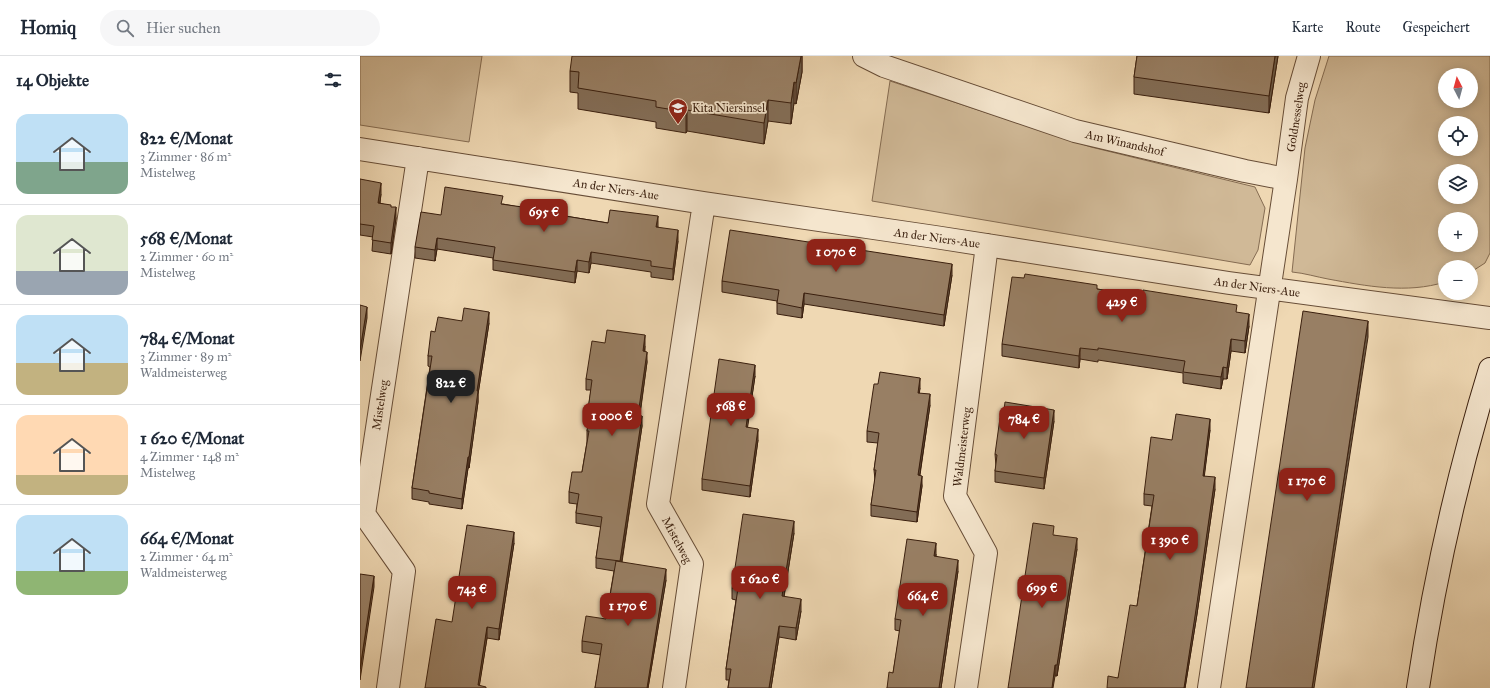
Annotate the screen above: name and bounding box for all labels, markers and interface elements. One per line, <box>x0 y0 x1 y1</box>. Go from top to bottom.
search box <box>100 10 380 46</box>
text: Homiq <box>20 16 76 39</box>
icon: search <box>114 17 136 39</box>
text: Hier suchen <box>146 19 221 37</box>
text: Karte <box>1291 19 1323 36</box>
text: Route <box>1345 19 1381 36</box>
text: Gespeichert <box>1403 19 1470 36</box>
north arrow <box>1438 68 1478 108</box>
map controls <box>1438 68 1478 300</box>
icon: filters <box>322 69 344 91</box>
text: 14 Objekte <box>16 70 89 91</box>
street label: Goldnesselweg <box>1284 81 1310 153</box>
school or university icon: Kita Niersinsel <box>667 97 689 125</box>
place label: Kita Niersinsel <box>692 101 766 115</box>
button: locate <box>1438 116 1478 156</box>
street label: Am Winandshof <box>1083 127 1168 159</box>
text: 822 €/Monat <box>140 128 233 149</box>
icon: home <box>48 130 96 178</box>
text: 3 Zimmer · 86 m² <box>140 149 231 165</box>
button: layers <box>1438 164 1478 204</box>
text: Mistelweg <box>140 165 195 181</box>
street label: An der Niers-Aue <box>571 175 660 203</box>
pin: 695 € <box>516 199 572 233</box>
text: 695 € <box>529 204 559 220</box>
button: + <box>1438 212 1478 252</box>
street label: An der Niers-Aue <box>892 225 981 251</box>
text: 568 €/Monat <box>140 228 233 249</box>
icon: home <box>48 231 96 279</box>
pin: 1 070 € <box>799 239 873 273</box>
text: 1 070 € <box>816 244 856 260</box>
text: 2 Zimmer · 60 m² <box>140 249 233 265</box>
button: − <box>1438 260 1478 300</box>
text: Mistelweg <box>140 265 195 281</box>
street label: An der Niers-Aue <box>1212 274 1301 300</box>
pin: 429 € <box>1094 289 1150 323</box>
text: 429 € <box>1106 294 1138 310</box>
text: 784 €/Monat <box>140 328 235 349</box>
icon: home <box>48 331 96 379</box>
text: 3 Zimmer · 89 m² <box>140 349 232 365</box>
text: Waldmeisterweg <box>140 365 227 381</box>
pin: 822 € <box>423 370 479 404</box>
text: 822 € <box>436 375 466 391</box>
street label: Mistelweg <box>369 378 392 431</box>
pin: 568 € <box>703 393 759 427</box>
text: 568 € <box>716 398 746 414</box>
pin: 1 000 € <box>575 403 649 437</box>
street label: Waldmeisterweg <box>950 406 975 488</box>
pin: 784 € <box>996 406 1052 440</box>
text: 1 000 € <box>591 408 633 424</box>
text: 784 € <box>1008 411 1040 427</box>
text: 1 620 €/Monat <box>140 428 244 449</box>
icon: home <box>48 431 96 479</box>
text: 4 Zimmer · 148 m² <box>140 449 239 465</box>
text: Mistelweg <box>140 465 195 481</box>
pin: 1 170 € <box>1270 468 1344 502</box>
text: 1 170 € <box>1288 473 1326 489</box>
street label: Mistelweg <box>658 514 695 567</box>
pin: 1 390 € <box>1133 527 1207 561</box>
text: 664 €/Monat <box>140 528 234 549</box>
icon: home <box>48 531 96 579</box>
text: 1 390 € <box>1151 532 1189 548</box>
text: 2 Zimmer · 64 m² <box>140 549 233 565</box>
text: Waldmeisterweg <box>140 565 227 581</box>
pin: 1 620 € <box>723 566 797 600</box>
text: 1 620 € <box>740 571 780 587</box>
pin: 699 € <box>1014 575 1070 609</box>
pin: 743 € <box>444 576 500 610</box>
text: 699 € <box>1026 580 1058 596</box>
text: 743 € <box>457 581 487 597</box>
pin: 664 € <box>895 583 951 617</box>
text: 664 € <box>907 588 939 604</box>
pin: 1 170 € <box>591 593 665 627</box>
text: 1 170 € <box>609 598 647 614</box>

